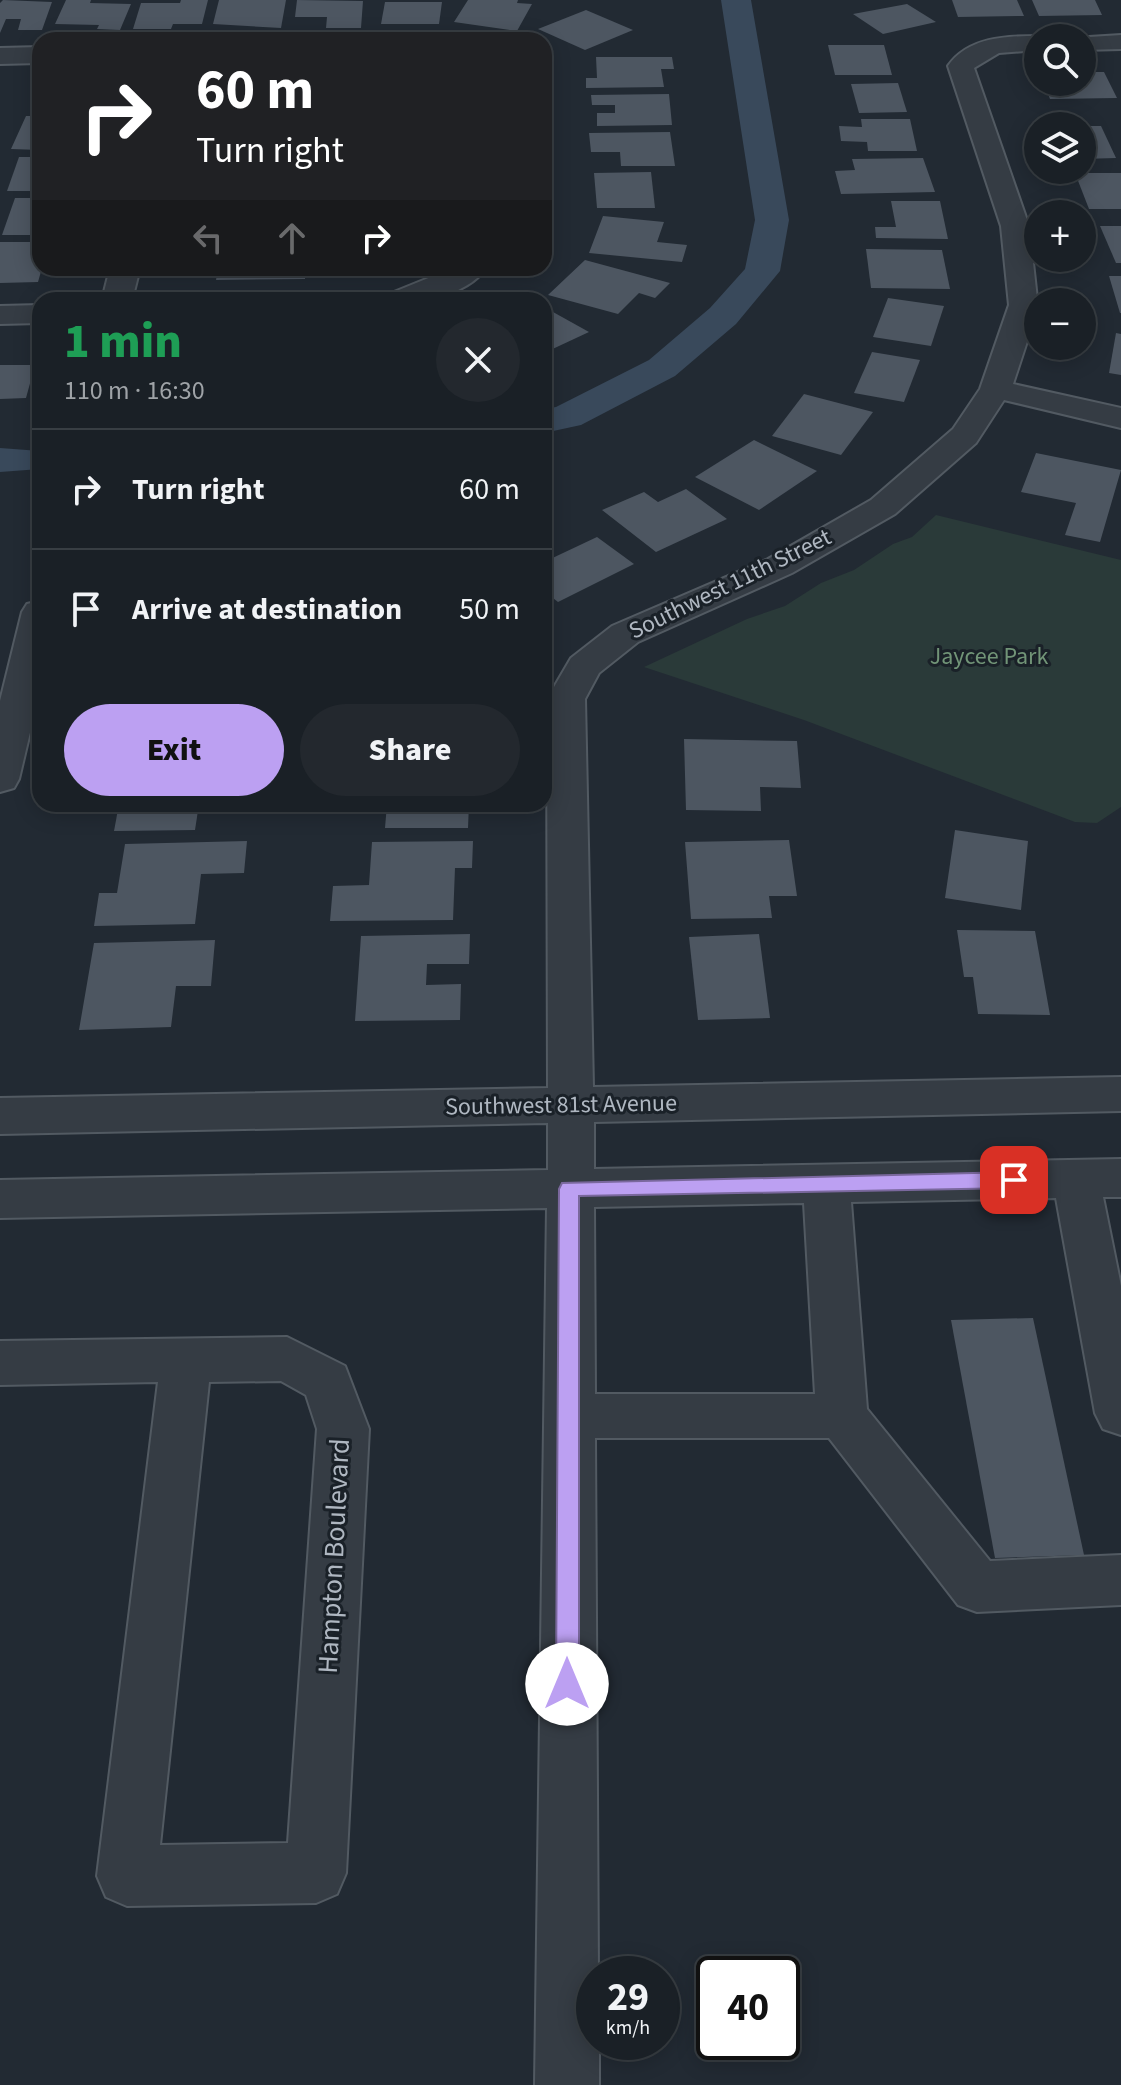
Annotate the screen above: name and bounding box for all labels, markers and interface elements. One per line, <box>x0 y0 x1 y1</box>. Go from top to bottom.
map controls <box>1024 24 1096 360</box>
button: search <box>1024 24 1096 96</box>
text: 60 m <box>196 51 314 130</box>
icon: right <box>64 64 168 168</box>
button: layers <box>1024 112 1096 184</box>
text: Turn right <box>196 125 344 176</box>
button: + <box>1024 200 1096 272</box>
icon: left <box>186 216 230 260</box>
icon: ahead <box>270 216 314 260</box>
icon: right <box>354 216 398 260</box>
button: − <box>1024 288 1096 360</box>
text: 1 min <box>64 308 182 376</box>
button: close <box>436 318 520 402</box>
text: 110 m · 16:30 <box>64 372 205 409</box>
icon: right <box>64 467 108 511</box>
text: Turn right <box>132 468 264 511</box>
text: 60 m <box>459 468 520 511</box>
street label: Southwest 11th Street <box>623 520 837 648</box>
icon: arrive <box>64 587 108 631</box>
text: Arrive at destination <box>132 588 402 631</box>
text: 50 m <box>459 588 520 631</box>
park label: Jaycee Park <box>930 639 1048 674</box>
button: Exit <box>64 704 284 796</box>
button: Share <box>300 704 520 796</box>
street label: Southwest 81st Avenue <box>445 1085 677 1125</box>
pin <box>980 1146 1048 1214</box>
icon: arrive <box>992 1158 1036 1202</box>
street label: Hampton Boulevard <box>308 1437 360 1675</box>
position arrow <box>525 1642 609 1726</box>
speed limit sign: 40 <box>696 1956 800 2060</box>
text: 29 <box>607 1969 649 2026</box>
text: km/h <box>606 2014 650 2042</box>

